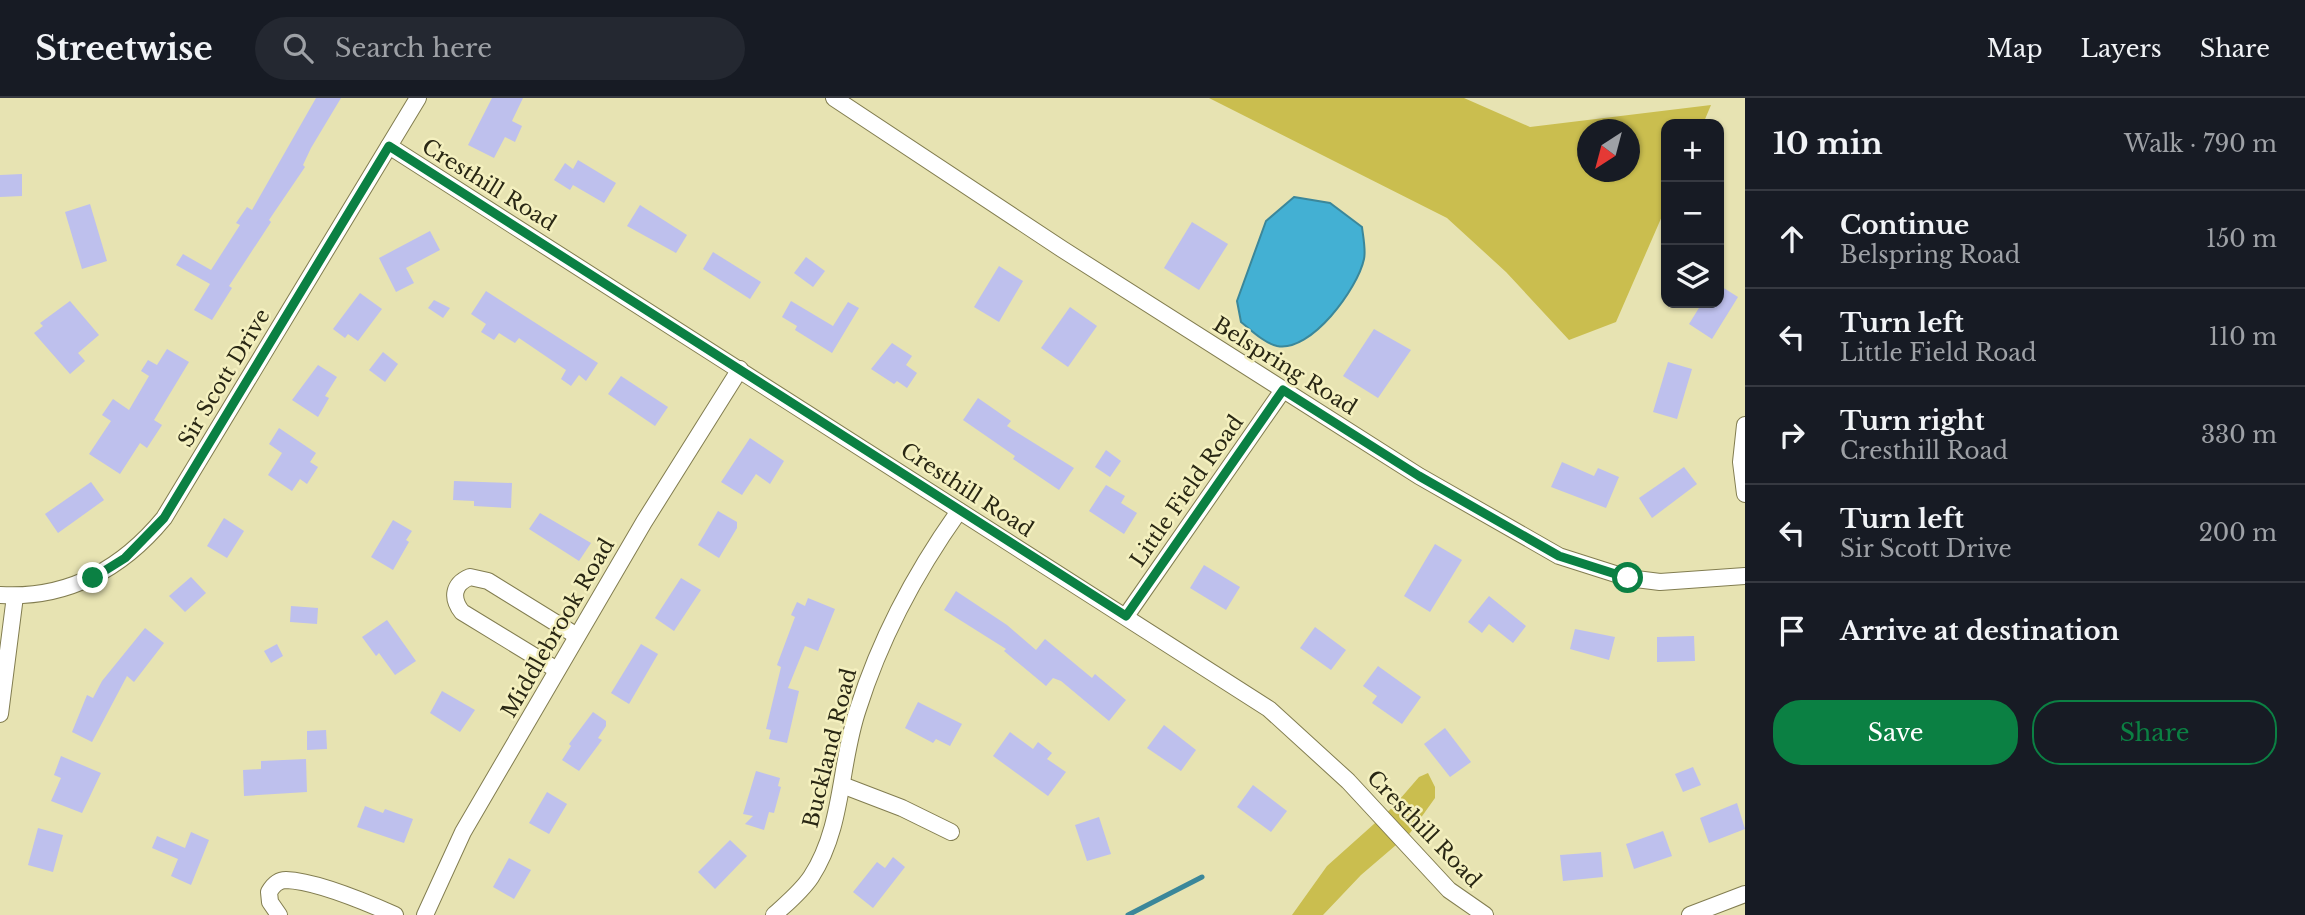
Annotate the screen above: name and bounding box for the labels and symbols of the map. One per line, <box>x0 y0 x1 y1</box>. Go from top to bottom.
north arrow <box>1577 119 1640 182</box>
street label: Cresthill Road <box>417 133 561 237</box>
street label: Sir Scott Drive <box>173 304 275 452</box>
street label: Belspring Road <box>1208 311 1362 421</box>
street label: Little Field Road <box>1125 410 1249 572</box>
street label: Cresthill Road <box>896 437 1038 543</box>
street label: Middlebrook Road <box>496 534 620 722</box>
route end <box>77 562 108 593</box>
route start <box>1612 562 1643 593</box>
street label: Buckland Road <box>798 666 862 830</box>
street label: Cresthill Road <box>1361 765 1487 893</box>

